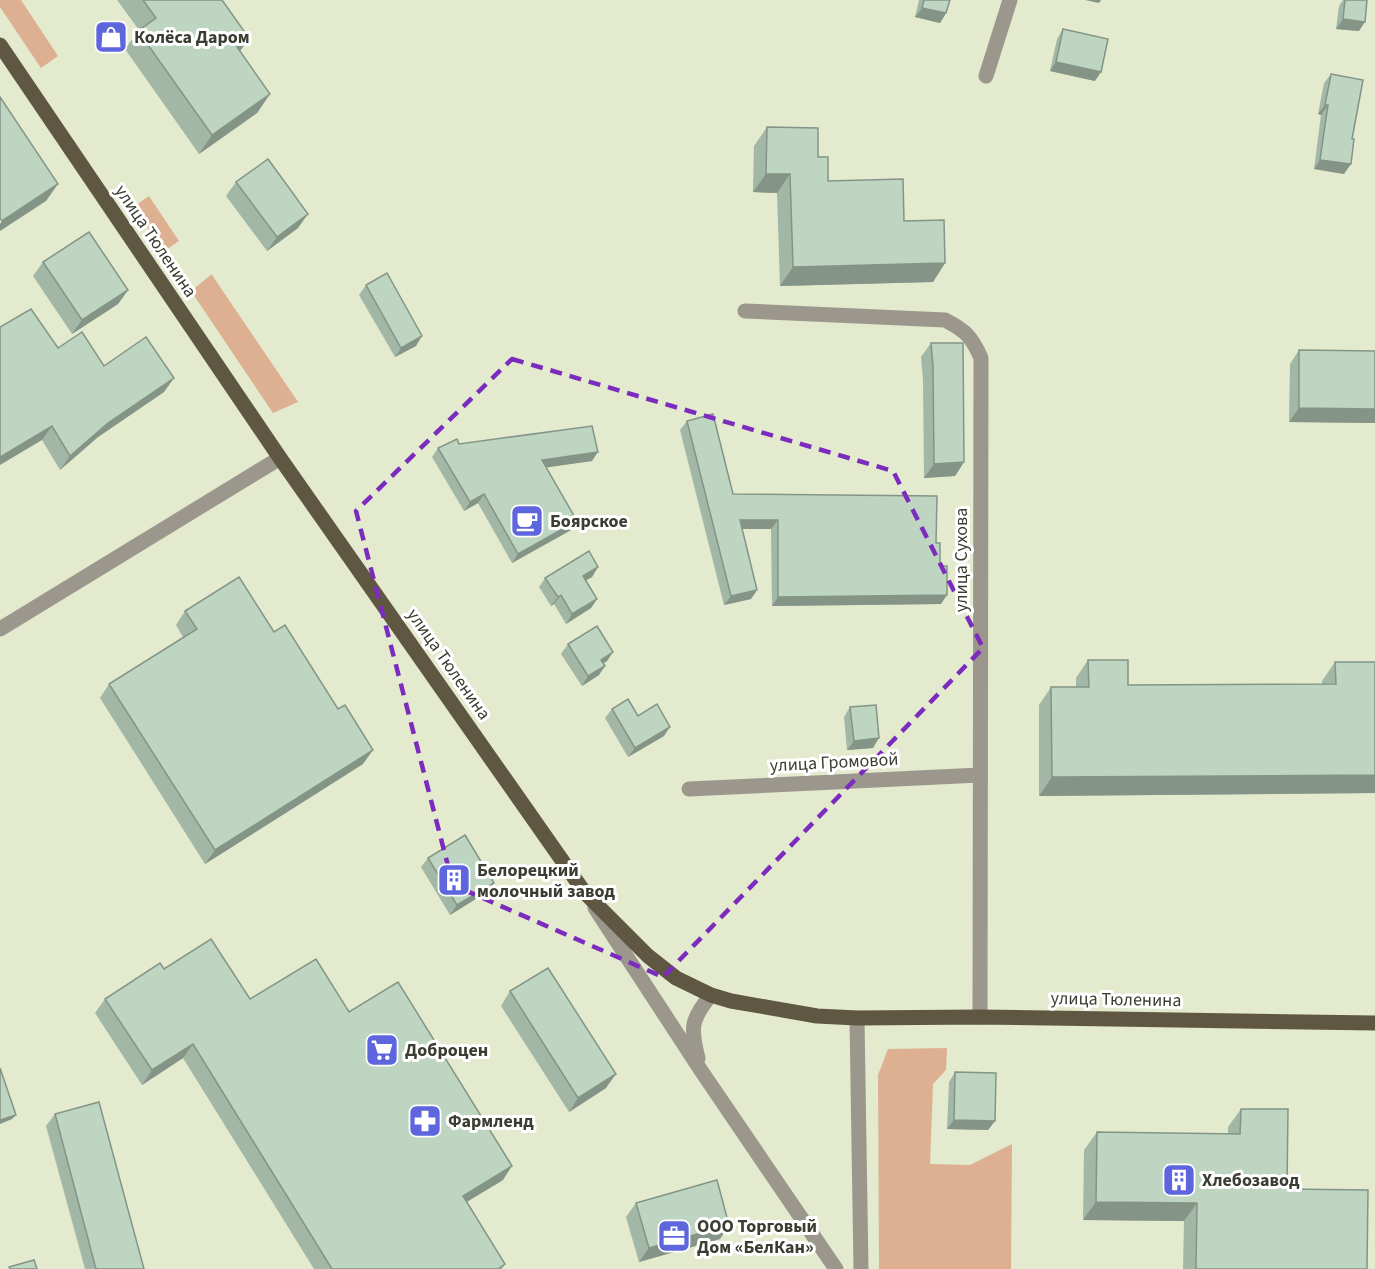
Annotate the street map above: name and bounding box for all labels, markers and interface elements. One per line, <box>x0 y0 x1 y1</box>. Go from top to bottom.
shop icon: Колёса Даром <box>93 19 129 55</box>
place label: Колёса Даром <box>134 25 250 50</box>
street label: улица Тюленина <box>109 180 203 303</box>
cafe icon: Боярское <box>509 503 545 539</box>
street label: улица Сухова <box>949 508 974 612</box>
place label: Боярское <box>550 509 628 534</box>
street label: улица Тюленина <box>401 604 496 725</box>
street label: улица Громовой <box>769 747 899 778</box>
place label: Белорецкий молочный завод <box>477 858 615 904</box>
building icon: Белорецкий молочный завод <box>436 862 472 898</box>
street label: улица Тюленина <box>1050 986 1182 1013</box>
supermarket icon: Доброцен <box>364 1032 400 1068</box>
place label: Доброцен <box>405 1038 488 1063</box>
pharmacy icon: Фармленд <box>407 1103 443 1139</box>
place label: Фармленд <box>448 1109 534 1134</box>
building icon: Хлебозавод <box>1161 1162 1197 1198</box>
place label: Хлебозавод <box>1202 1168 1300 1193</box>
place label: ООО Торговый Дом «БелКан» <box>697 1214 817 1260</box>
office icon: ООО Торговый Дом «БелКан» <box>656 1218 692 1254</box>

